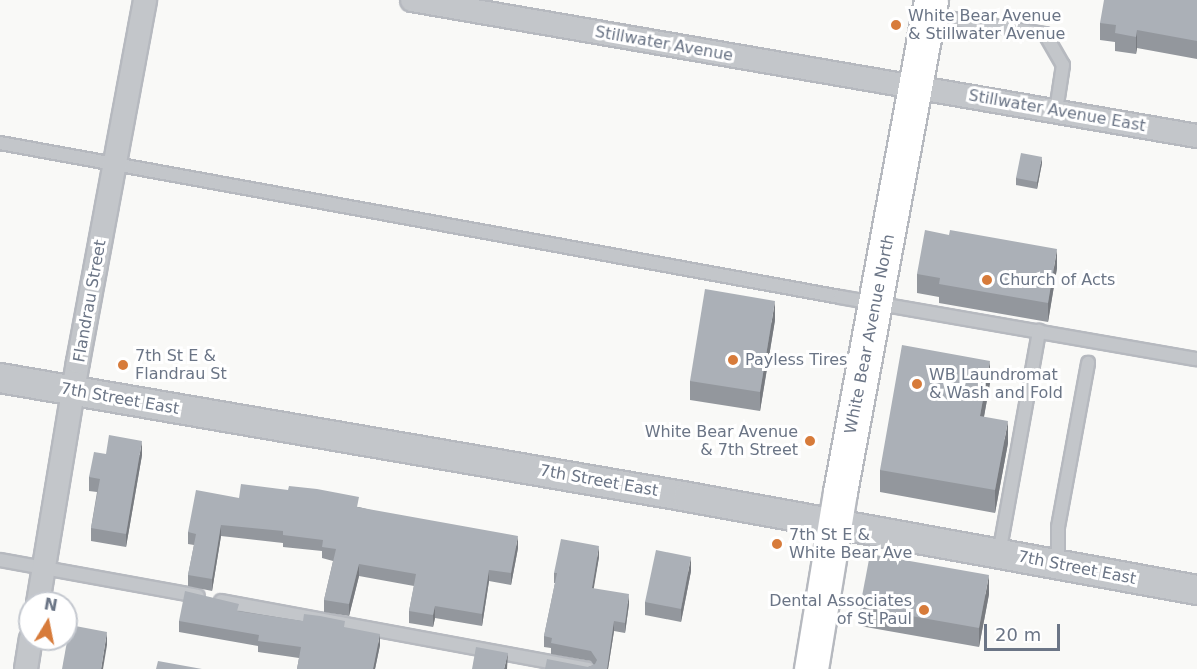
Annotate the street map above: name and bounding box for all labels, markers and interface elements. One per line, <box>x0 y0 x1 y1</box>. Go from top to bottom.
place label: White Bear Avenue & Stillwater Avenue <box>908 6 1065 44</box>
marker: White Bear Avenue & Stillwater Avenue <box>889 18 903 32</box>
street label: Stillwater Avenue <box>593 22 735 66</box>
street label: Stillwater Avenue East <box>967 86 1147 136</box>
street label: White Bear Avenue North <box>841 232 899 436</box>
street label: Flandrau Street <box>70 238 110 364</box>
place label: Church of Acts <box>999 270 1115 290</box>
marker: Church of Acts <box>980 273 994 287</box>
place label: 7th St E & Flandrau St <box>135 346 227 384</box>
place label: Payless Tires <box>745 350 847 370</box>
marker: Payless Tires <box>726 353 740 367</box>
marker: 7th St E & Flandrau St <box>116 358 130 372</box>
place label: WB Laundromat & Wash and Fold <box>929 365 1063 403</box>
marker: WB Laundromat & Wash and Fold <box>910 377 924 391</box>
street label: 7th Street East <box>59 379 181 419</box>
place label: White Bear Avenue & 7th Street <box>645 422 798 460</box>
marker: White Bear Avenue & 7th Street <box>803 434 817 448</box>
street label: 7th Street East <box>538 461 660 501</box>
place label: 7th St E & White Bear Ave <box>789 525 912 563</box>
marker: 7th St E & White Bear Ave <box>770 537 784 551</box>
street label: 7th Street East <box>1016 547 1138 589</box>
north arrow <box>18 591 78 651</box>
place label: Dental Associates of St Paul <box>769 591 912 629</box>
text: N <box>43 594 59 615</box>
marker: Dental Associates of St Paul <box>917 603 931 617</box>
scale bar <box>987 612 1064 650</box>
text: 20 m <box>995 624 1041 645</box>

